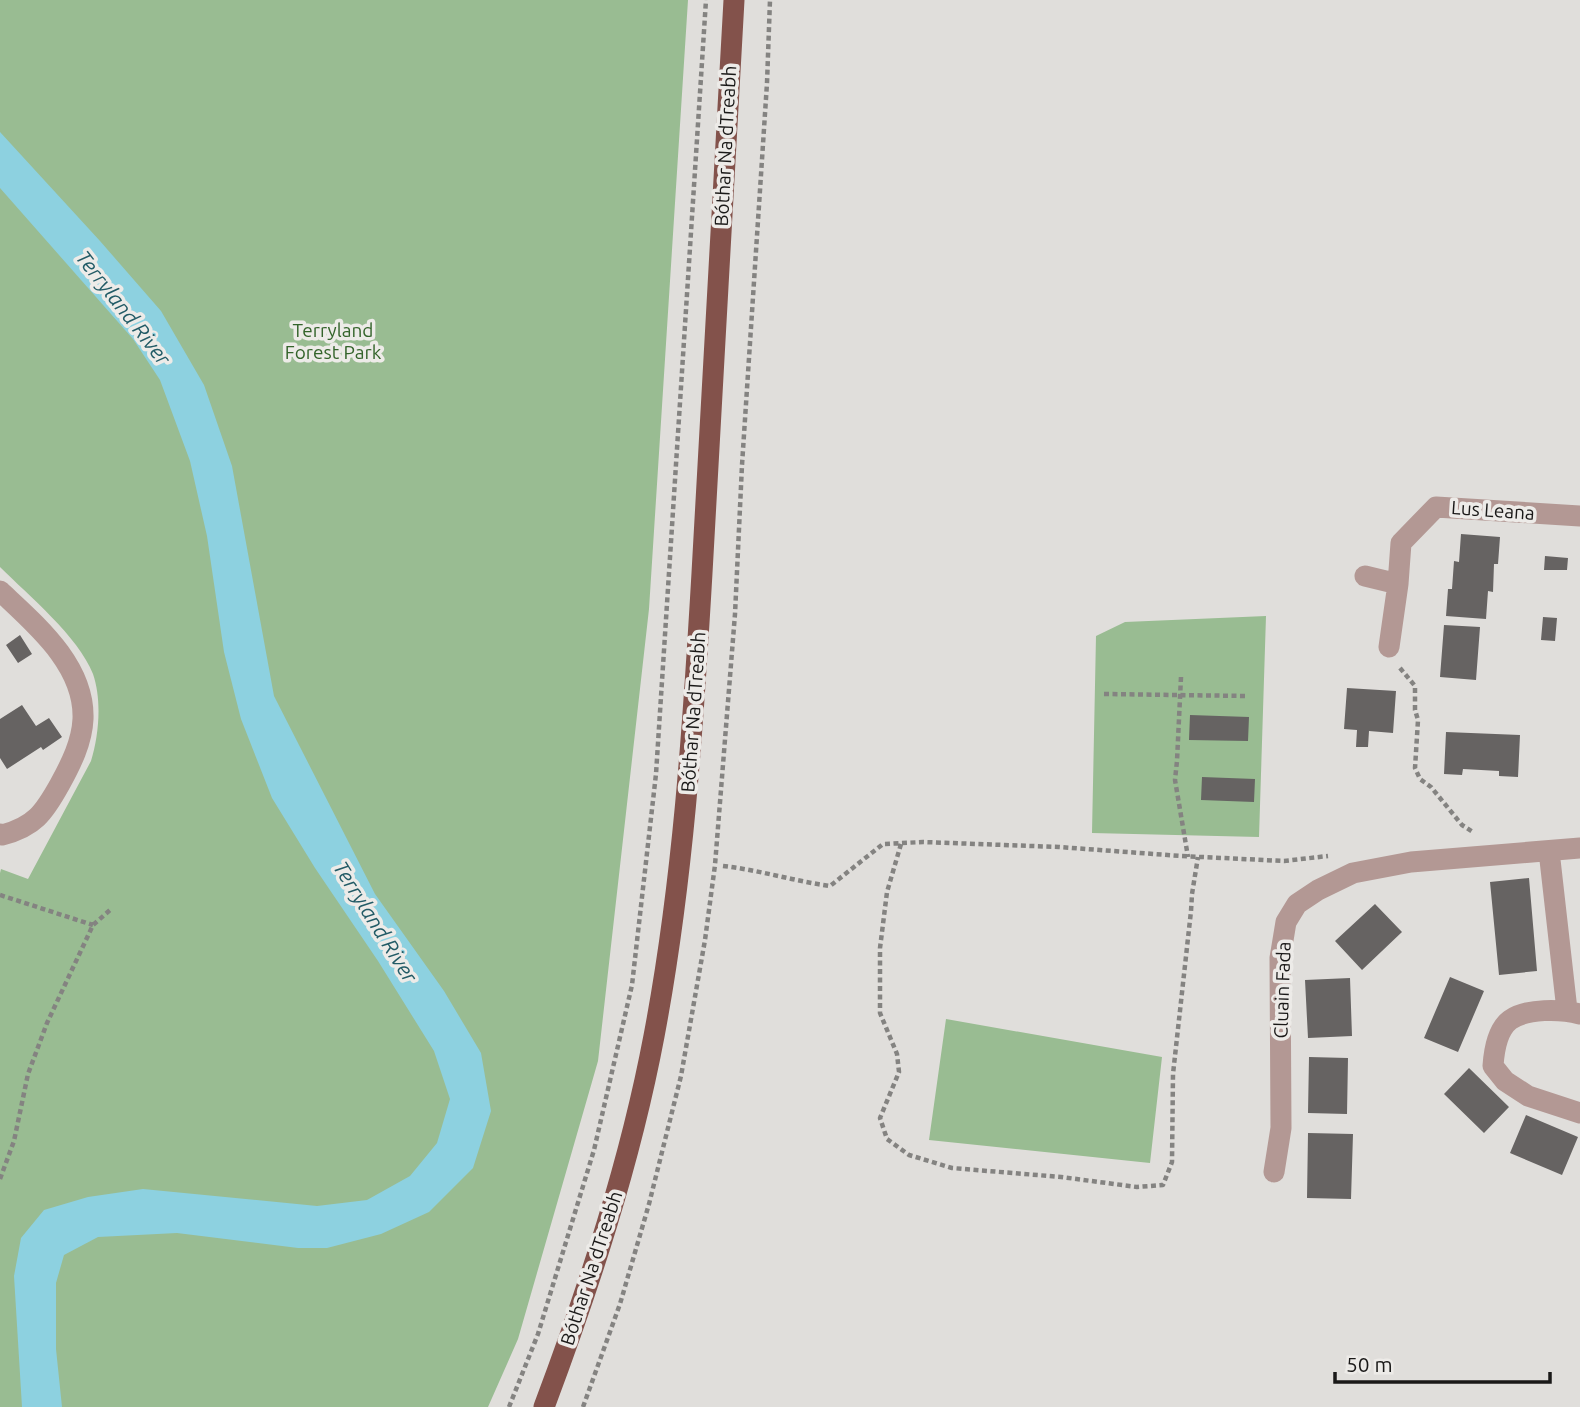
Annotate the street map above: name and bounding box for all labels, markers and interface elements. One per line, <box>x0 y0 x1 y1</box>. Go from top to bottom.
street label: Bóthar Na dTreabh <box>710 65 740 227</box>
water label: Terryland River <box>72 245 176 370</box>
park label: Terryland Forest Park <box>285 319 382 363</box>
street label: Lus Leana <box>1450 496 1536 524</box>
street label: Bóthar Na dTreabh <box>676 631 710 793</box>
water label: Terryland River <box>329 856 423 987</box>
street label: Cluain Fada <box>1269 941 1295 1039</box>
street label: Bóthar Na dTreabh <box>556 1188 626 1348</box>
scale bar <box>1335 1340 1550 1384</box>
text: 50 m <box>1346 1352 1393 1376</box>

